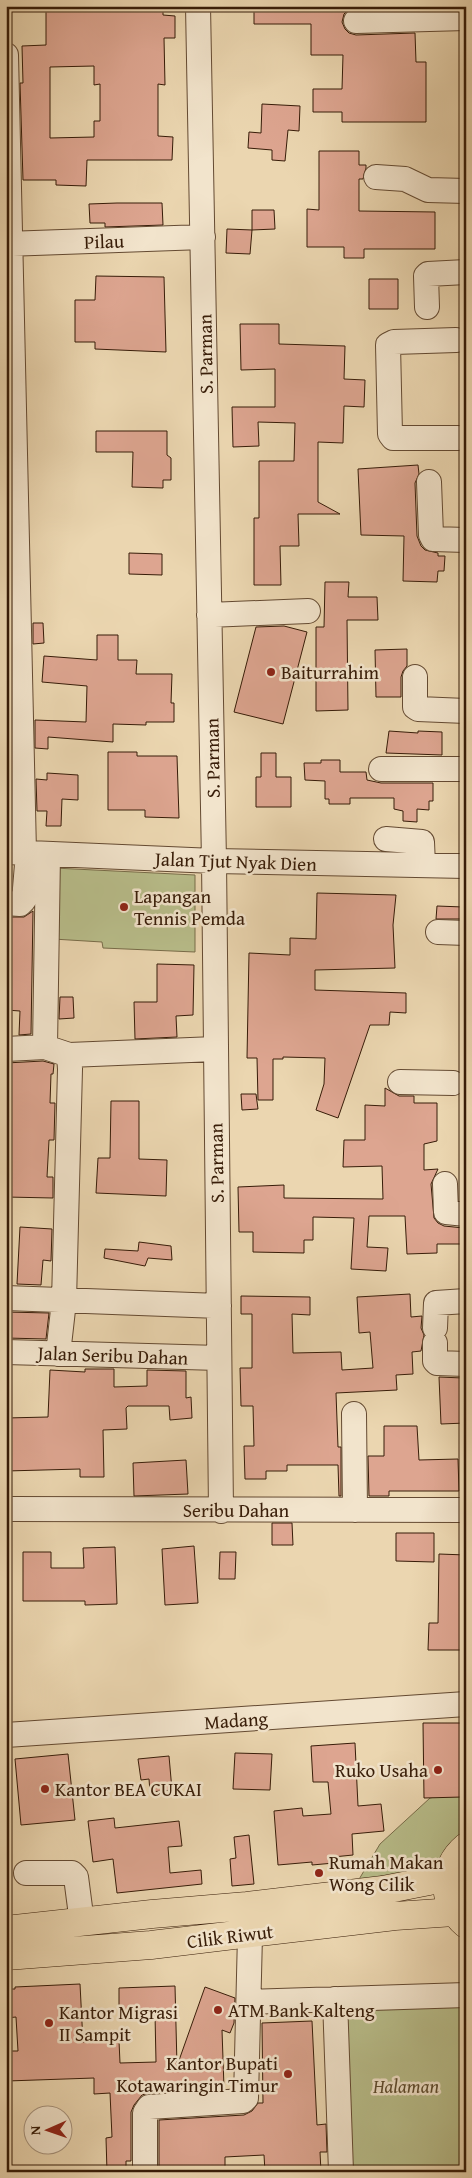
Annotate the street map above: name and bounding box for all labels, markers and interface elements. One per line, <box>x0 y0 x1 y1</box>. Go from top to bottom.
street label: Pilau <box>83 226 125 256</box>
street label: S. Parman <box>190 313 220 394</box>
place label: Baiturrahim <box>281 658 380 686</box>
marker: Baiturrahim <box>265 666 277 678</box>
street label: S. Parman <box>197 717 227 798</box>
street label: Jalan Tjut Nyak Dien <box>153 844 318 878</box>
place label: Lapangan Tennis Pemda <box>134 882 245 932</box>
marker: Lapangan Tennis Pemda <box>118 901 130 913</box>
street label: S. Parman <box>201 1122 231 1203</box>
street label: Jalan Seribu Dahan <box>35 1338 189 1372</box>
street label: Seribu Dahan <box>183 1496 290 1524</box>
street label: Madang <box>203 1704 269 1736</box>
place label: Ruko Usaha <box>335 1756 428 1784</box>
marker: Ruko Usaha <box>432 1764 444 1776</box>
place label: Kantor BEA CUKAI <box>55 1775 202 1803</box>
marker: Kantor BEA CUKAI <box>39 1783 51 1795</box>
place label: Rumah Makan Wong Cilik <box>329 1848 444 1898</box>
marker: Rumah Makan Wong Cilik <box>313 1867 325 1879</box>
street label: Cilik Riwut <box>185 1917 275 1955</box>
place label: ATM Bank Kalteng <box>228 1996 375 2024</box>
place label: Kantor Migrasi II Sampit <box>59 1998 178 2048</box>
marker: ATM Bank Kalteng <box>212 2004 224 2016</box>
marker: Kantor Migrasi II Sampit <box>43 2017 55 2029</box>
place label: Kantor Bupati Kotawaringin Timur <box>116 2049 278 2099</box>
marker: Kantor Bupati Kotawaringin Timur <box>282 2068 294 2080</box>
park label: Halaman <box>372 2072 439 2100</box>
north arrow <box>22 2106 72 2156</box>
text: N <box>25 2125 45 2135</box>

